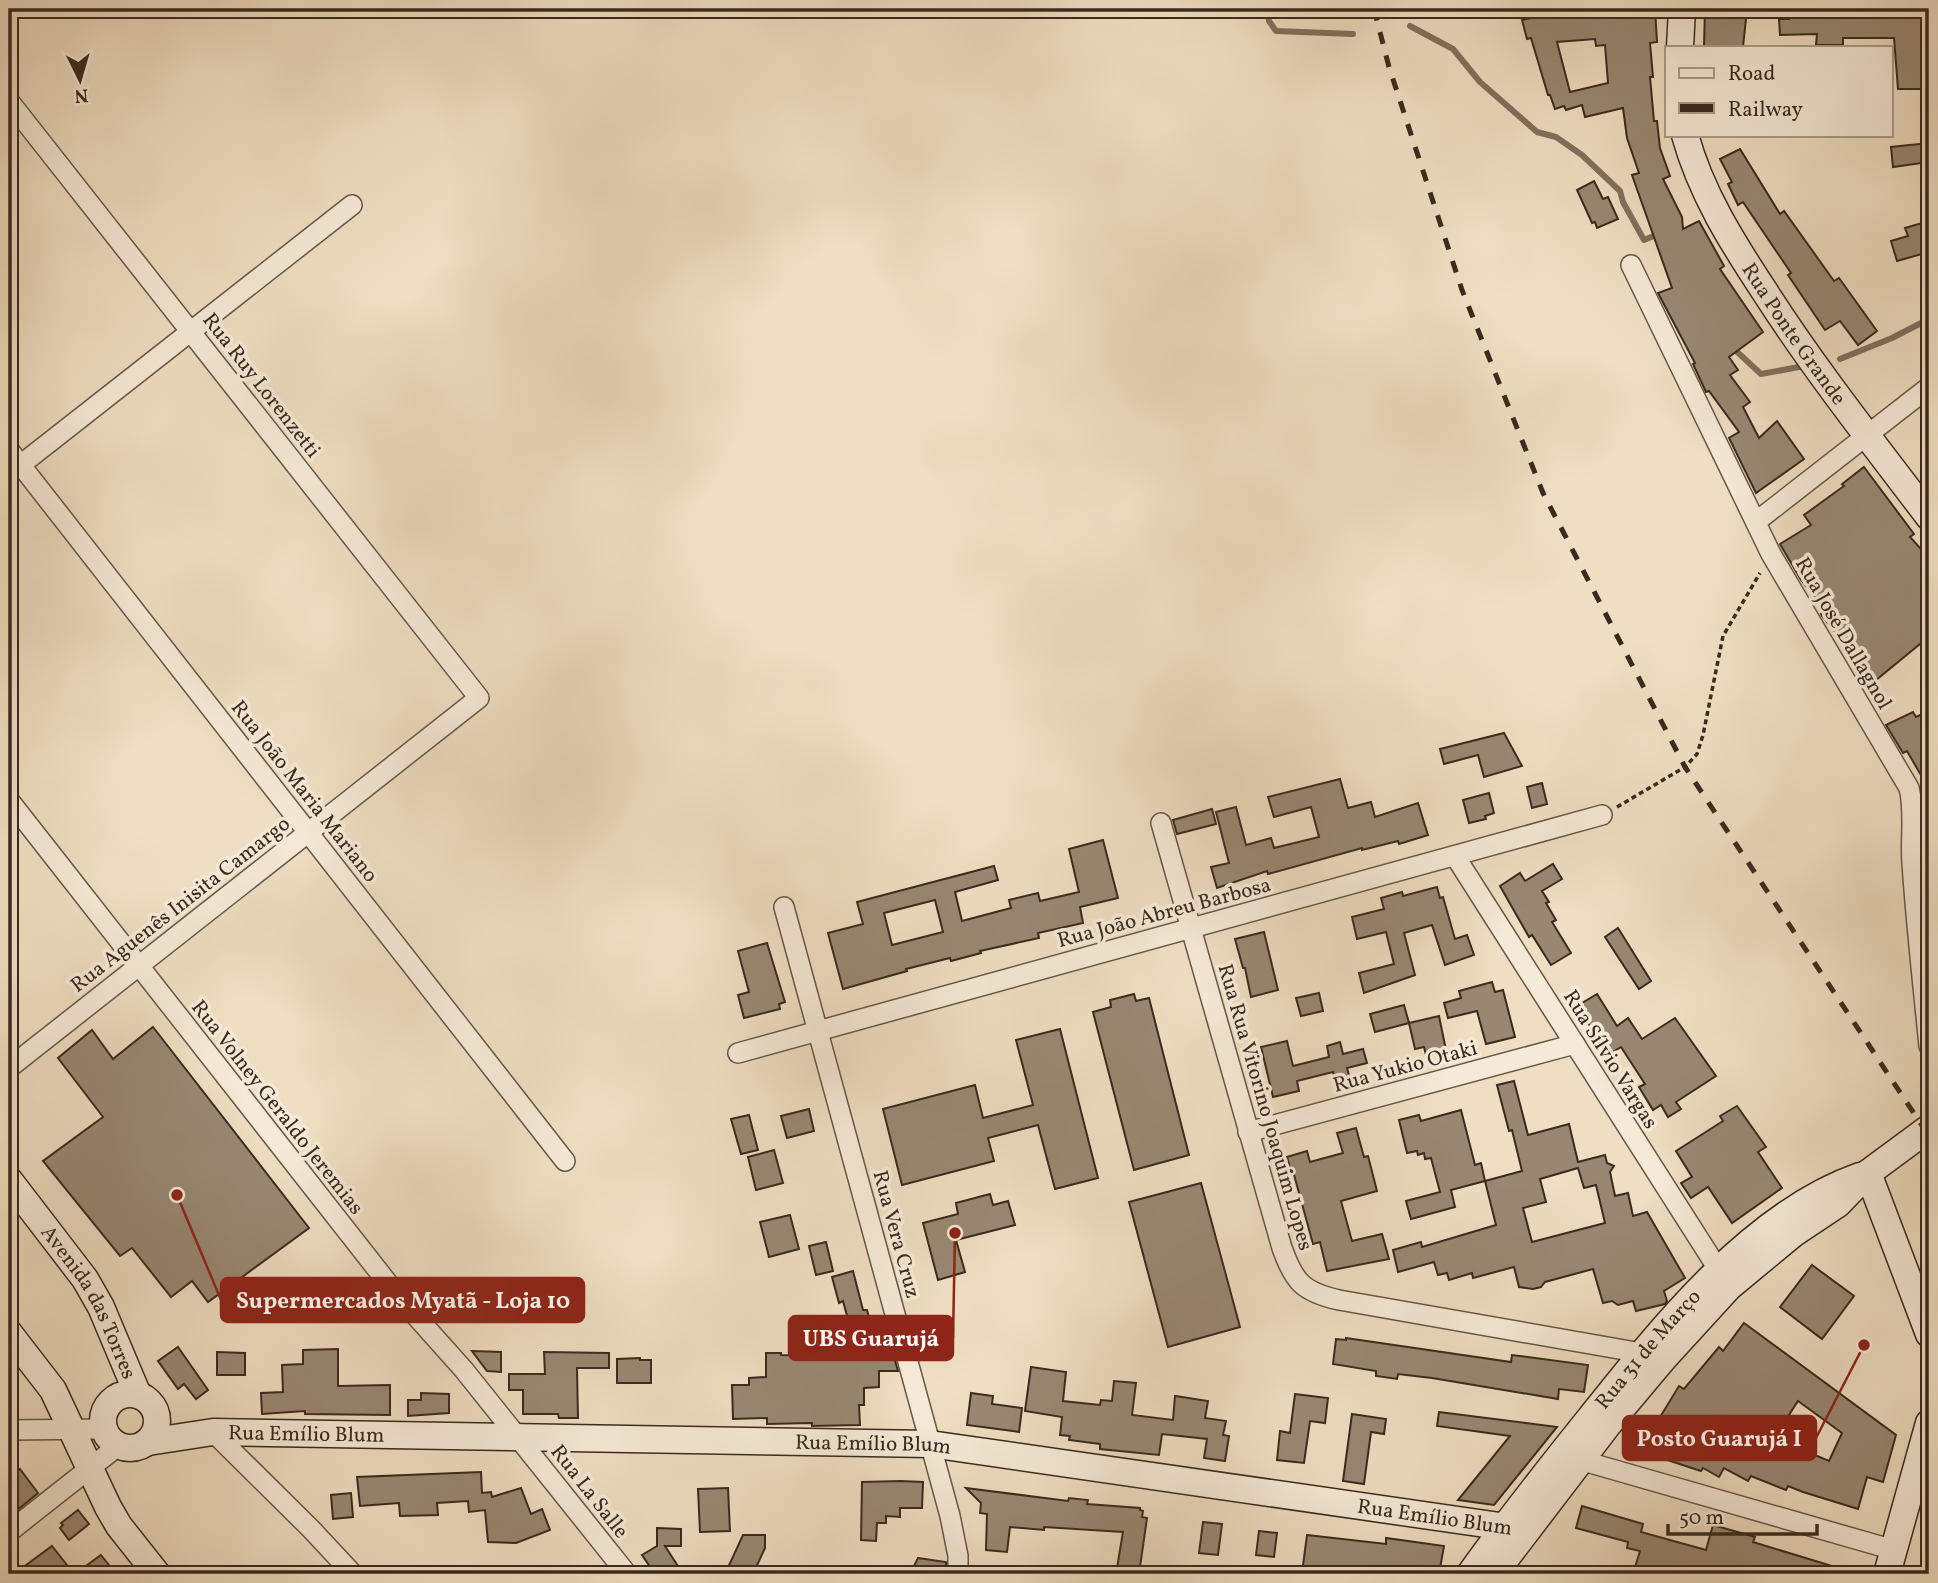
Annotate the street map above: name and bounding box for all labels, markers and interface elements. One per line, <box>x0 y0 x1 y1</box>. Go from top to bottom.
north arrow <box>46 46 116 116</box>
legend <box>1665 46 1892 136</box>
text: Road <box>1728 60 1775 89</box>
text: N <box>73 81 89 109</box>
text: Railway <box>1728 96 1804 125</box>
street label: Rua Ponte Grande <box>1734 258 1852 412</box>
street label: Rua Ruy Lorenzetti <box>195 307 327 465</box>
street label: Rua José Dallagnol <box>1787 552 1898 715</box>
street label: Rua João Maria Mariano <box>223 695 384 889</box>
street label: Rua Aguenês Inisita Camargo <box>65 810 297 1000</box>
street label: Rua João Abreu Barbosa <box>1054 871 1275 956</box>
street label: Rua Rua Vitorino Joaquim Lopes <box>1210 961 1319 1254</box>
street label: Rua Sílvio Vargas <box>1555 985 1664 1135</box>
street label: Rua Volney Geraldo Jeremias <box>184 995 370 1221</box>
street label: Rua Yukio Otaki <box>1330 1034 1481 1101</box>
street label: Rua Vera Cruz <box>865 1167 927 1301</box>
street label: Avenida das Torres <box>33 1220 143 1384</box>
callout: Supermercados Myatã - Loja 10 <box>221 1278 584 1322</box>
street label: Rua 31 de Março <box>1589 1283 1708 1416</box>
text: Supermercados Myatã - Loja 10 <box>236 1286 570 1318</box>
callout: UBS Guarujá <box>789 1316 953 1360</box>
text: UBS Guarujá <box>803 1324 939 1356</box>
callout: Posto Guarujá I <box>1623 1416 1816 1460</box>
street label: Rua Emílio Blum <box>228 1419 385 1451</box>
text: Posto Guarujá I <box>1636 1424 1802 1456</box>
street label: Rua Emílio Blum <box>795 1429 953 1463</box>
street label: Rua La Salle <box>543 1439 635 1545</box>
scale bar <box>1668 1492 1817 1536</box>
street label: Rua Emílio Blum <box>1355 1493 1514 1544</box>
text: 50 m <box>1679 1504 1724 1533</box>

